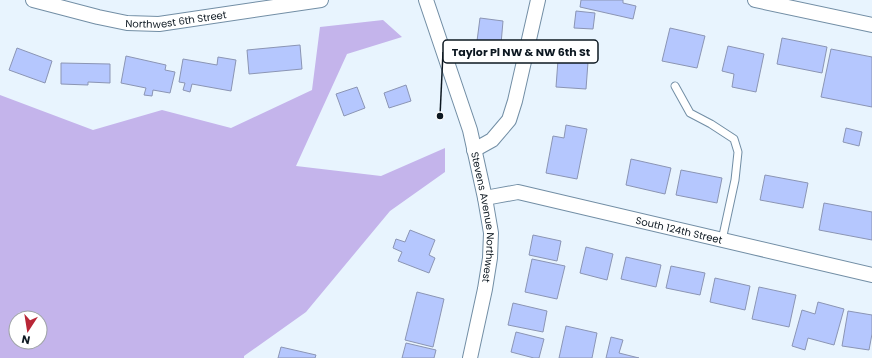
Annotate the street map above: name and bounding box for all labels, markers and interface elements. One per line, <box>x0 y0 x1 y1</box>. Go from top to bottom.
street label: Northwest 6th Street <box>125 7 228 32</box>
callout: Taylor Pl NW & NW 6th St <box>443 40 598 63</box>
text: Taylor Pl NW & NW 6th St <box>452 44 591 60</box>
street label: Stevens Avenue Northwest <box>468 150 499 284</box>
street label: South 124th Street <box>634 212 724 247</box>
north arrow <box>8 310 48 350</box>
text: N <box>20 331 32 348</box>

